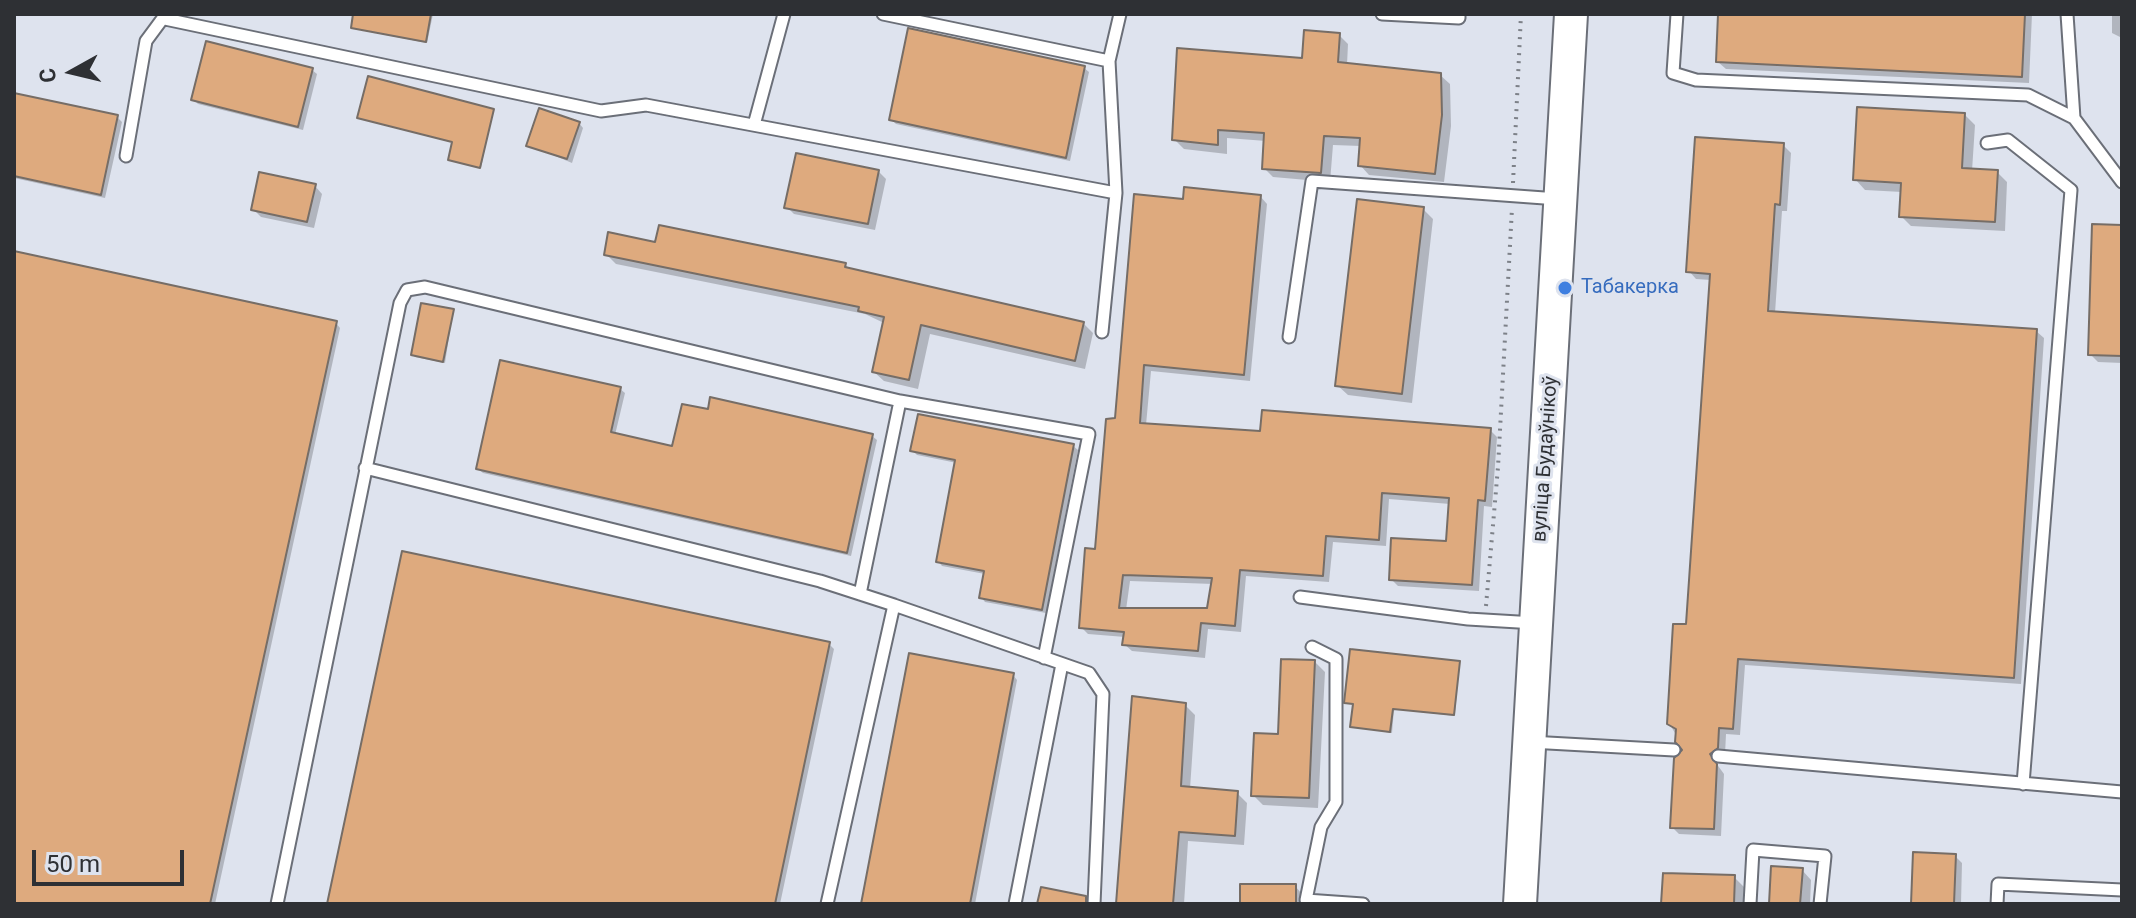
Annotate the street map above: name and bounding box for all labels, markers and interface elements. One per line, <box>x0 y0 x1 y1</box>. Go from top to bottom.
north arrow <box>32 32 112 112</box>
text: С <box>34 67 61 84</box>
place label: Табакерка <box>1581 276 1679 300</box>
marker: Табакерка <box>1556 279 1574 297</box>
street label: вуліца Будаўнікоў <box>1528 375 1564 543</box>
scale bar <box>36 834 188 884</box>
text: 50 m <box>46 850 100 878</box>

